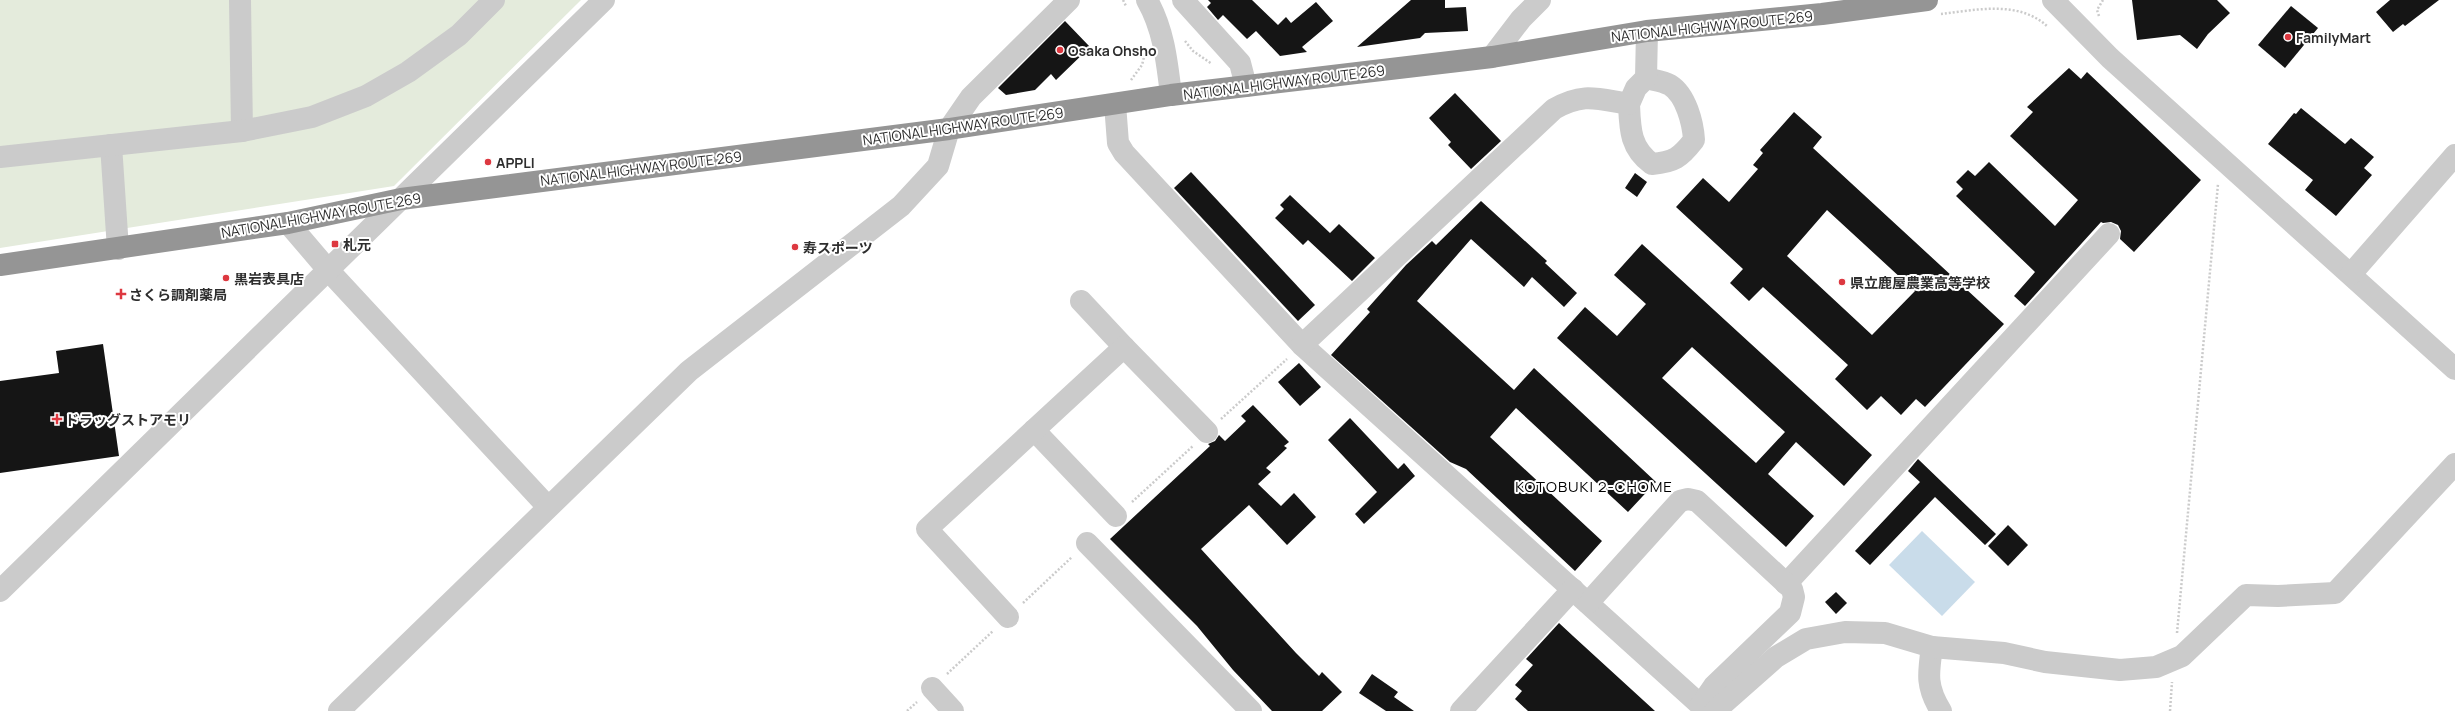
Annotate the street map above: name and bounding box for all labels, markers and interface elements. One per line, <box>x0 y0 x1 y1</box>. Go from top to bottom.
street label: NATIONAL HIGHWAY ROUTE 269 <box>1610 6 1814 46</box>
place label: FamilyMart <box>2296 28 2371 47</box>
marker: FamilyMart <box>2283 32 2293 42</box>
place label: Osaka Ohsho <box>1068 41 1157 60</box>
marker: Osaka Ohsho <box>1055 45 1065 55</box>
street label: NATIONAL HIGHWAY ROUTE 269 <box>1182 60 1386 104</box>
street label: NATIONAL HIGHWAY ROUTE 269 <box>861 102 1065 150</box>
street label: NATIONAL HIGHWAY ROUTE 269 <box>539 146 743 190</box>
place label: APPLI <box>496 153 535 172</box>
marker: APPLI <box>483 157 493 167</box>
street label: NATIONAL HIGHWAY ROUTE 269 <box>220 188 422 242</box>
place label: 札元 <box>343 235 371 254</box>
place label: 寿スポーツ <box>803 238 873 257</box>
marker: 札元 <box>330 239 340 249</box>
marker: 寿スポーツ <box>790 242 800 252</box>
place label: 黒岩表具店 <box>234 269 304 288</box>
marker: 黒岩表具店 <box>221 273 231 283</box>
place label: 県立鹿屋農業高等学校 <box>1850 273 1990 292</box>
marker: 県立鹿屋農業高等学校 <box>1837 277 1847 287</box>
place label: さくら調剤薬局 <box>129 285 227 304</box>
marker: さくら調剤薬局 <box>116 289 126 299</box>
place label: ドラッグストアモリ <box>65 410 191 429</box>
marker: ドラッグストアモリ <box>52 414 62 424</box>
district label: KOTOBUKI 2-CHOME <box>1515 476 1673 497</box>

